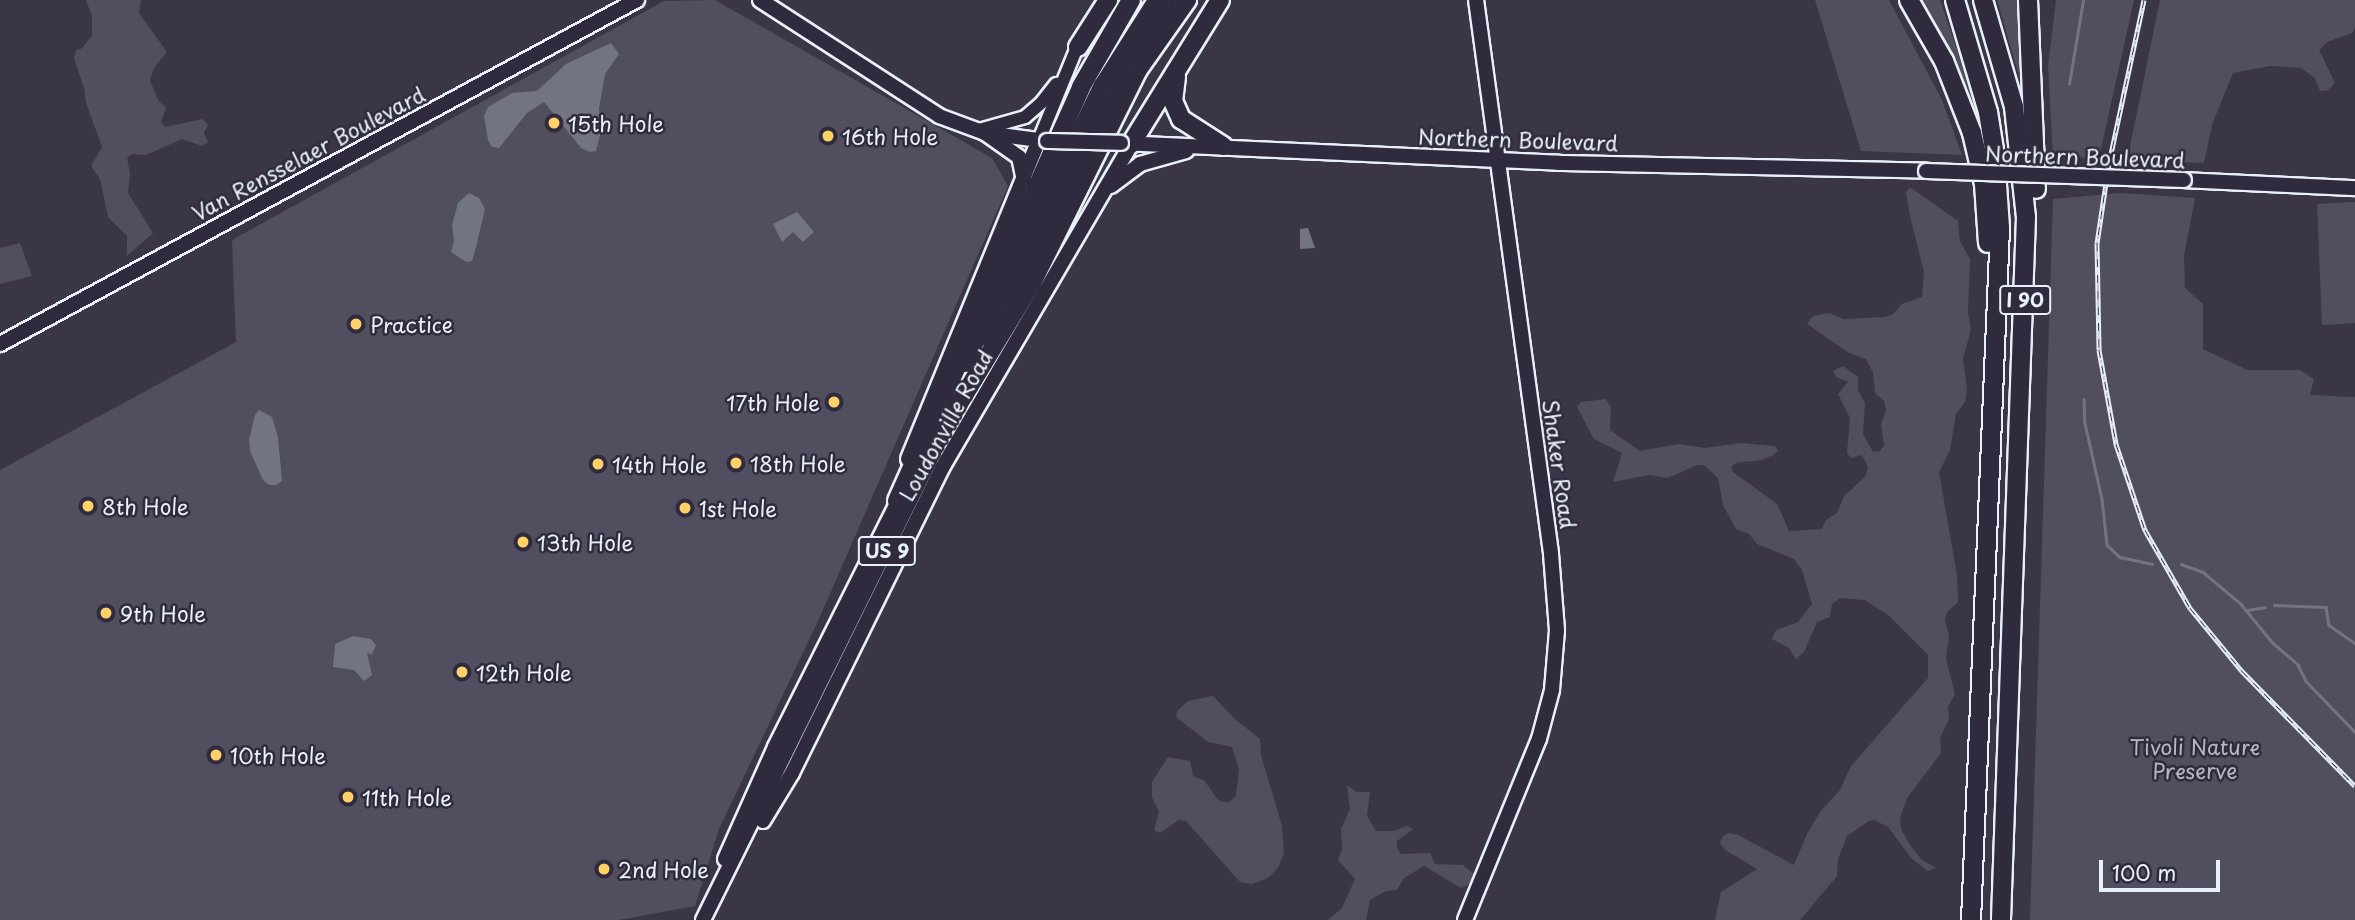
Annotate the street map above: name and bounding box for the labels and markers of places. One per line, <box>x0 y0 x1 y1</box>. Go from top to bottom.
place label: 15th Hole <box>568 110 664 136</box>
marker: 15th Hole <box>546 115 562 131</box>
place label: 16th Hole <box>842 123 939 149</box>
marker: 16th Hole <box>820 128 836 144</box>
place label: Practice <box>370 311 453 337</box>
marker: Practice <box>348 316 364 332</box>
place label: 17th Hole <box>726 389 820 415</box>
marker: 17th Hole <box>826 394 842 410</box>
place label: 18th Hole <box>750 450 846 476</box>
place label: 14th Hole <box>612 451 708 477</box>
marker: 18th Hole <box>728 455 744 471</box>
marker: 14th Hole <box>590 456 606 472</box>
place label: 8th Hole <box>102 493 189 519</box>
place label: 1st Hole <box>699 495 780 521</box>
marker: 8th Hole <box>80 498 96 514</box>
marker: 1st Hole <box>677 500 693 516</box>
place label: 13th Hole <box>537 529 633 555</box>
marker: 13th Hole <box>515 534 531 550</box>
place label: 9th Hole <box>120 600 205 626</box>
marker: 9th Hole <box>98 605 114 621</box>
place label: 12th Hole <box>476 659 574 685</box>
marker: 12th Hole <box>454 664 470 680</box>
place label: 10th Hole <box>230 742 327 768</box>
marker: 10th Hole <box>208 747 224 763</box>
place label: 11th Hole <box>362 784 453 810</box>
marker: 11th Hole <box>340 789 356 805</box>
place label: 2nd Hole <box>618 856 710 882</box>
marker: 2nd Hole <box>596 861 612 877</box>

